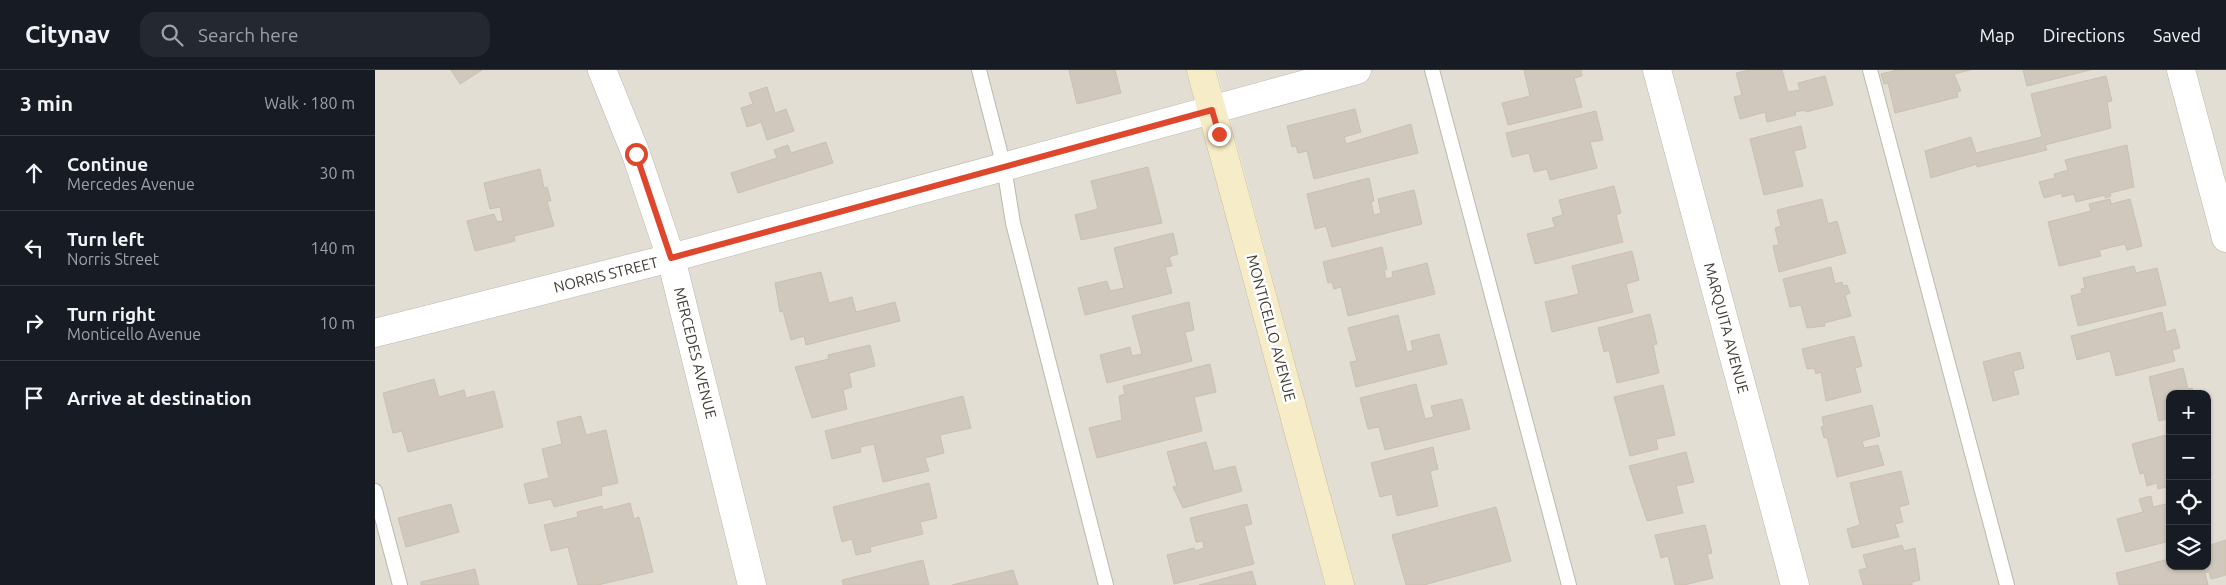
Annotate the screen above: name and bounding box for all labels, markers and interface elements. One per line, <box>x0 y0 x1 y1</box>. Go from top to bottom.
search box <box>140 12 490 57</box>
text: Citynav <box>25 21 110 48</box>
icon: search <box>158 21 186 49</box>
text: Search here <box>198 24 298 46</box>
text: Map <box>1979 25 2015 45</box>
text: Directions <box>2043 25 2125 45</box>
text: Saved <box>2153 25 2201 45</box>
text: 3 min <box>20 91 73 115</box>
text: Walk · 180 m <box>264 94 355 112</box>
route end <box>1208 123 1231 146</box>
route start <box>625 143 648 166</box>
text: Continue <box>67 153 148 175</box>
icon: ahead <box>20 159 48 187</box>
text: 30 m <box>319 164 355 182</box>
text: Mercedes Avenue <box>67 175 195 193</box>
text: Turn left <box>67 228 145 250</box>
icon: left <box>20 234 48 262</box>
text: 140 m <box>310 239 355 257</box>
text: Norris Street <box>67 250 159 268</box>
street label: NORRIS STREET <box>552 253 660 296</box>
street label: MONTICELLO AVENUE <box>1244 253 1299 403</box>
street label: MARQUITA AVENUE <box>1701 261 1752 395</box>
street label: MERCEDES AVENUE <box>671 285 720 420</box>
text: Turn right <box>67 303 155 325</box>
icon: right <box>20 309 48 337</box>
text: 10 m <box>319 314 355 332</box>
text: Monticello Avenue <box>67 325 201 343</box>
icon: arrive <box>20 384 48 412</box>
text: Arrive at destination <box>67 387 252 409</box>
map controls <box>2166 390 2211 570</box>
button: + <box>2166 390 2211 435</box>
button: − <box>2166 435 2211 480</box>
button: locate <box>2166 480 2211 525</box>
button: layers <box>2166 525 2211 570</box>

